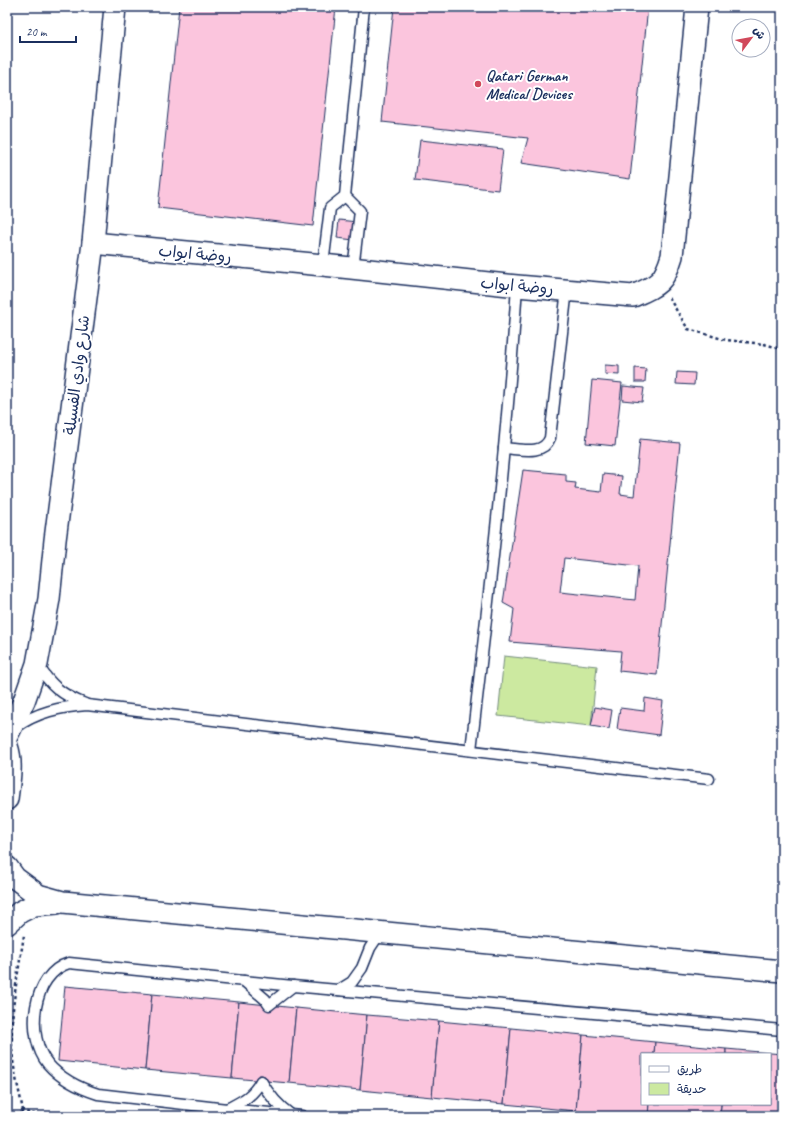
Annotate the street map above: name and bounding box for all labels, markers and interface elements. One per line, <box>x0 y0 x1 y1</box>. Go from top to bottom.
scale bar <box>20 18 76 44</box>
north arrow <box>731 18 771 58</box>
text: 20 m <box>26 24 48 40</box>
text: ش <box>750 24 769 42</box>
place label: Qatari German Medical Devices <box>486 66 573 104</box>
marker: Qatari German Medical Devices <box>473 79 483 89</box>
street label: روضة ابواب <box>157 241 232 267</box>
street label: روضة ابواب <box>479 273 554 299</box>
street label: شارع وادي الفسيلة <box>60 314 95 436</box>
legend <box>641 1053 771 1105</box>
text: طريق <box>677 1061 702 1077</box>
text: حديقة <box>677 1081 706 1097</box>

